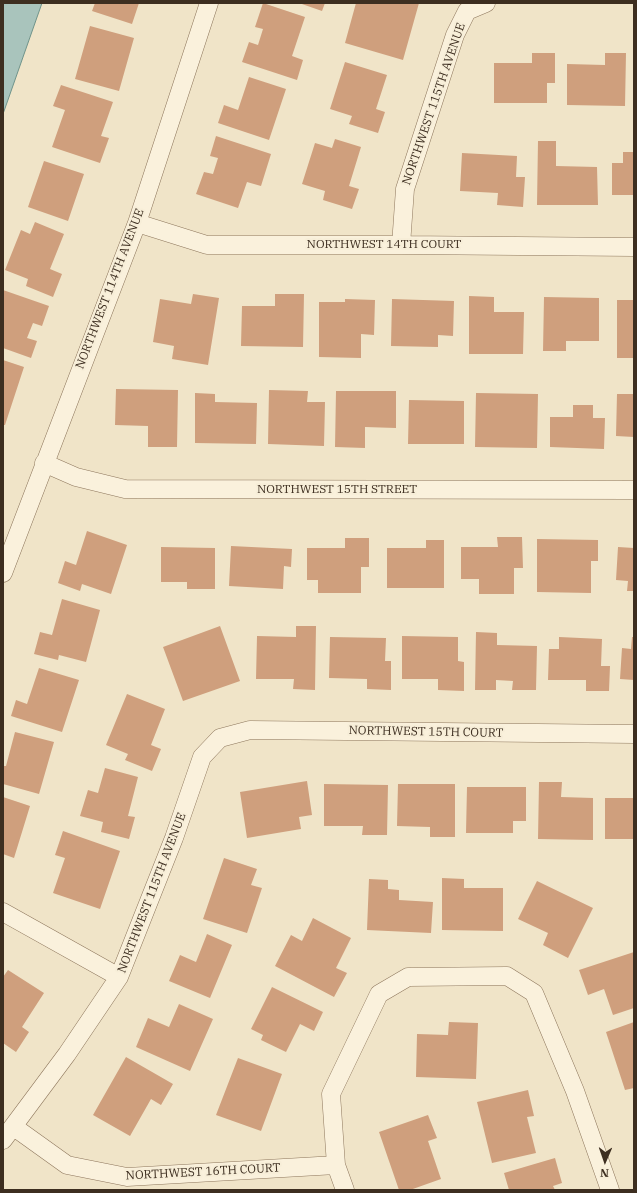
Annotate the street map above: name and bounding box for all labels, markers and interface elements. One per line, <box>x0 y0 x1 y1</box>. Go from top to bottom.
street label: NORTHWEST 115TH AVENUE <box>399 21 469 187</box>
street label: NORTHWEST 114TH AVENUE <box>73 207 147 371</box>
street label: NORTHWEST 14TH COURT <box>307 238 461 252</box>
street label: NORTHWEST 15TH STREET <box>257 483 417 497</box>
street label: NORTHWEST 15TH COURT <box>348 723 504 741</box>
street label: NORTHWEST 115TH AVENUE <box>115 811 189 975</box>
north arrow <box>585 1141 625 1181</box>
street label: NORTHWEST 16TH COURT <box>125 1161 281 1183</box>
text: N <box>600 1166 609 1180</box>

